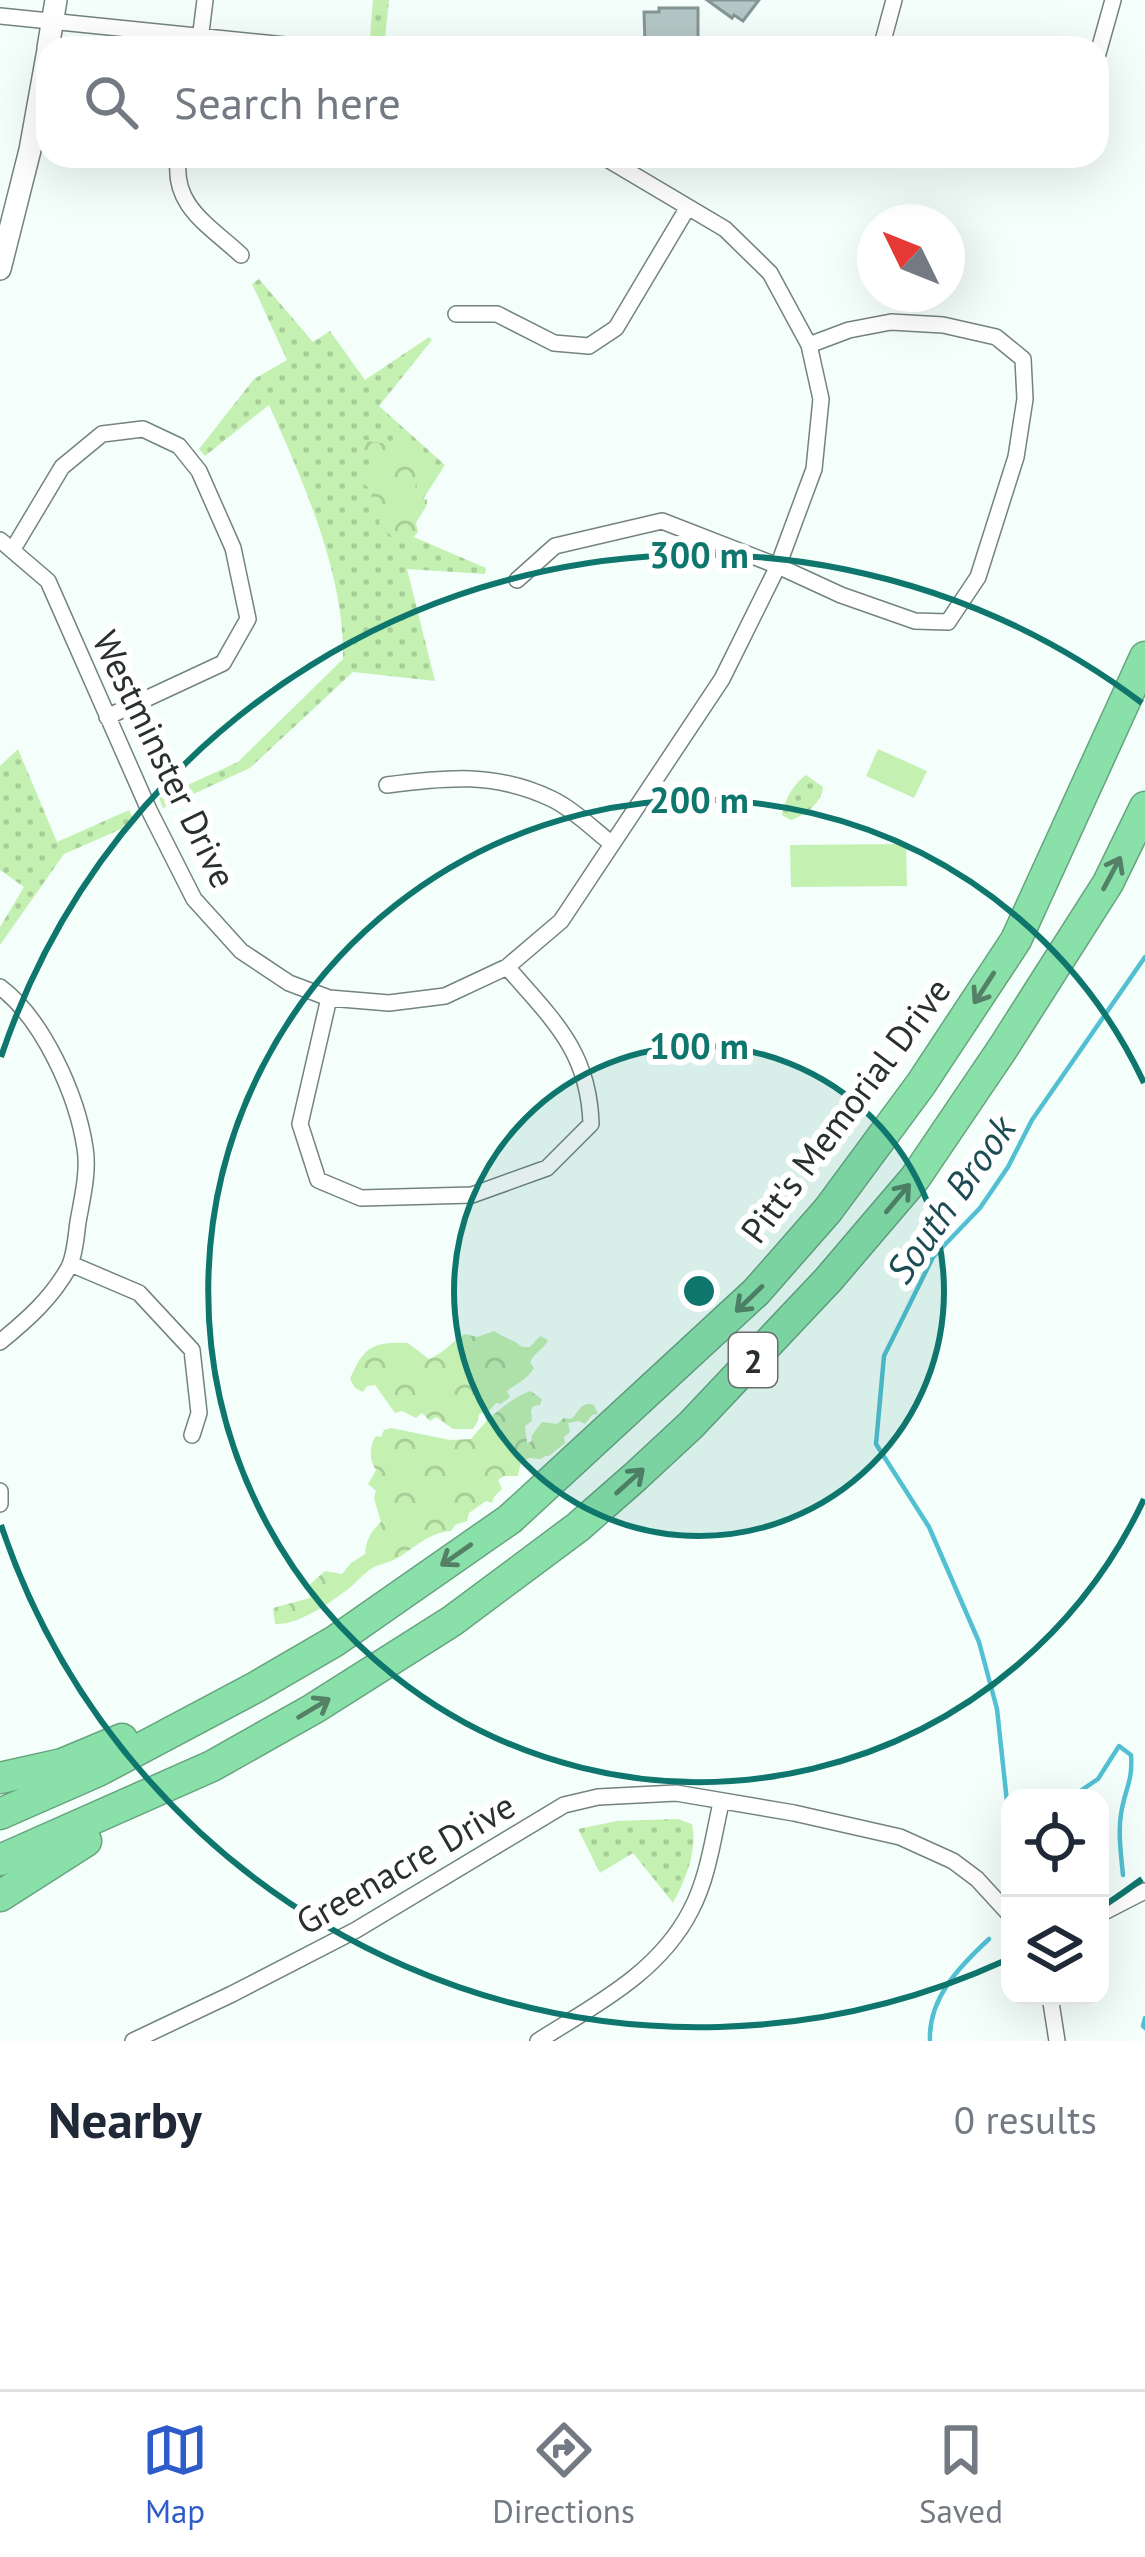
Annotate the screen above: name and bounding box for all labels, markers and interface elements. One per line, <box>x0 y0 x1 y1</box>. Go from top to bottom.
search box <box>36 36 1109 168</box>
icon: search <box>78 69 144 135</box>
text: Search here <box>174 73 401 131</box>
north arrow <box>857 204 965 312</box>
text: 300 m <box>649 531 749 578</box>
street label: Westminster Drive <box>82 623 248 895</box>
text: 200 m <box>649 776 749 823</box>
one-way arrow <box>1102 856 1125 891</box>
street label: Pitt's Memorial Drive <box>730 968 960 1252</box>
one-way arrow <box>971 971 996 1005</box>
text: 100 m <box>649 1022 749 1069</box>
water label: South Brook <box>874 1104 1027 1293</box>
one-way arrow <box>883 1183 911 1214</box>
centre of rings <box>678 1270 720 1312</box>
one-way arrow <box>735 1284 764 1312</box>
road number: 2 <box>729 1333 777 1387</box>
one-way arrow <box>614 1468 644 1495</box>
one-way arrow <box>440 1542 473 1567</box>
one-way arrow <box>296 1696 331 1720</box>
street label: Greenacre Drive <box>287 1781 523 1945</box>
map controls <box>1001 1789 1109 2005</box>
button: locate <box>1001 1789 1109 1897</box>
button: layers <box>1001 1897 1109 2005</box>
text: Nearby <box>48 2086 202 2152</box>
text: 0 results <box>954 2094 1097 2145</box>
tab: Map <box>142 2417 208 2532</box>
tab: Directions <box>492 2417 635 2532</box>
tab: Saved <box>919 2417 1003 2532</box>

